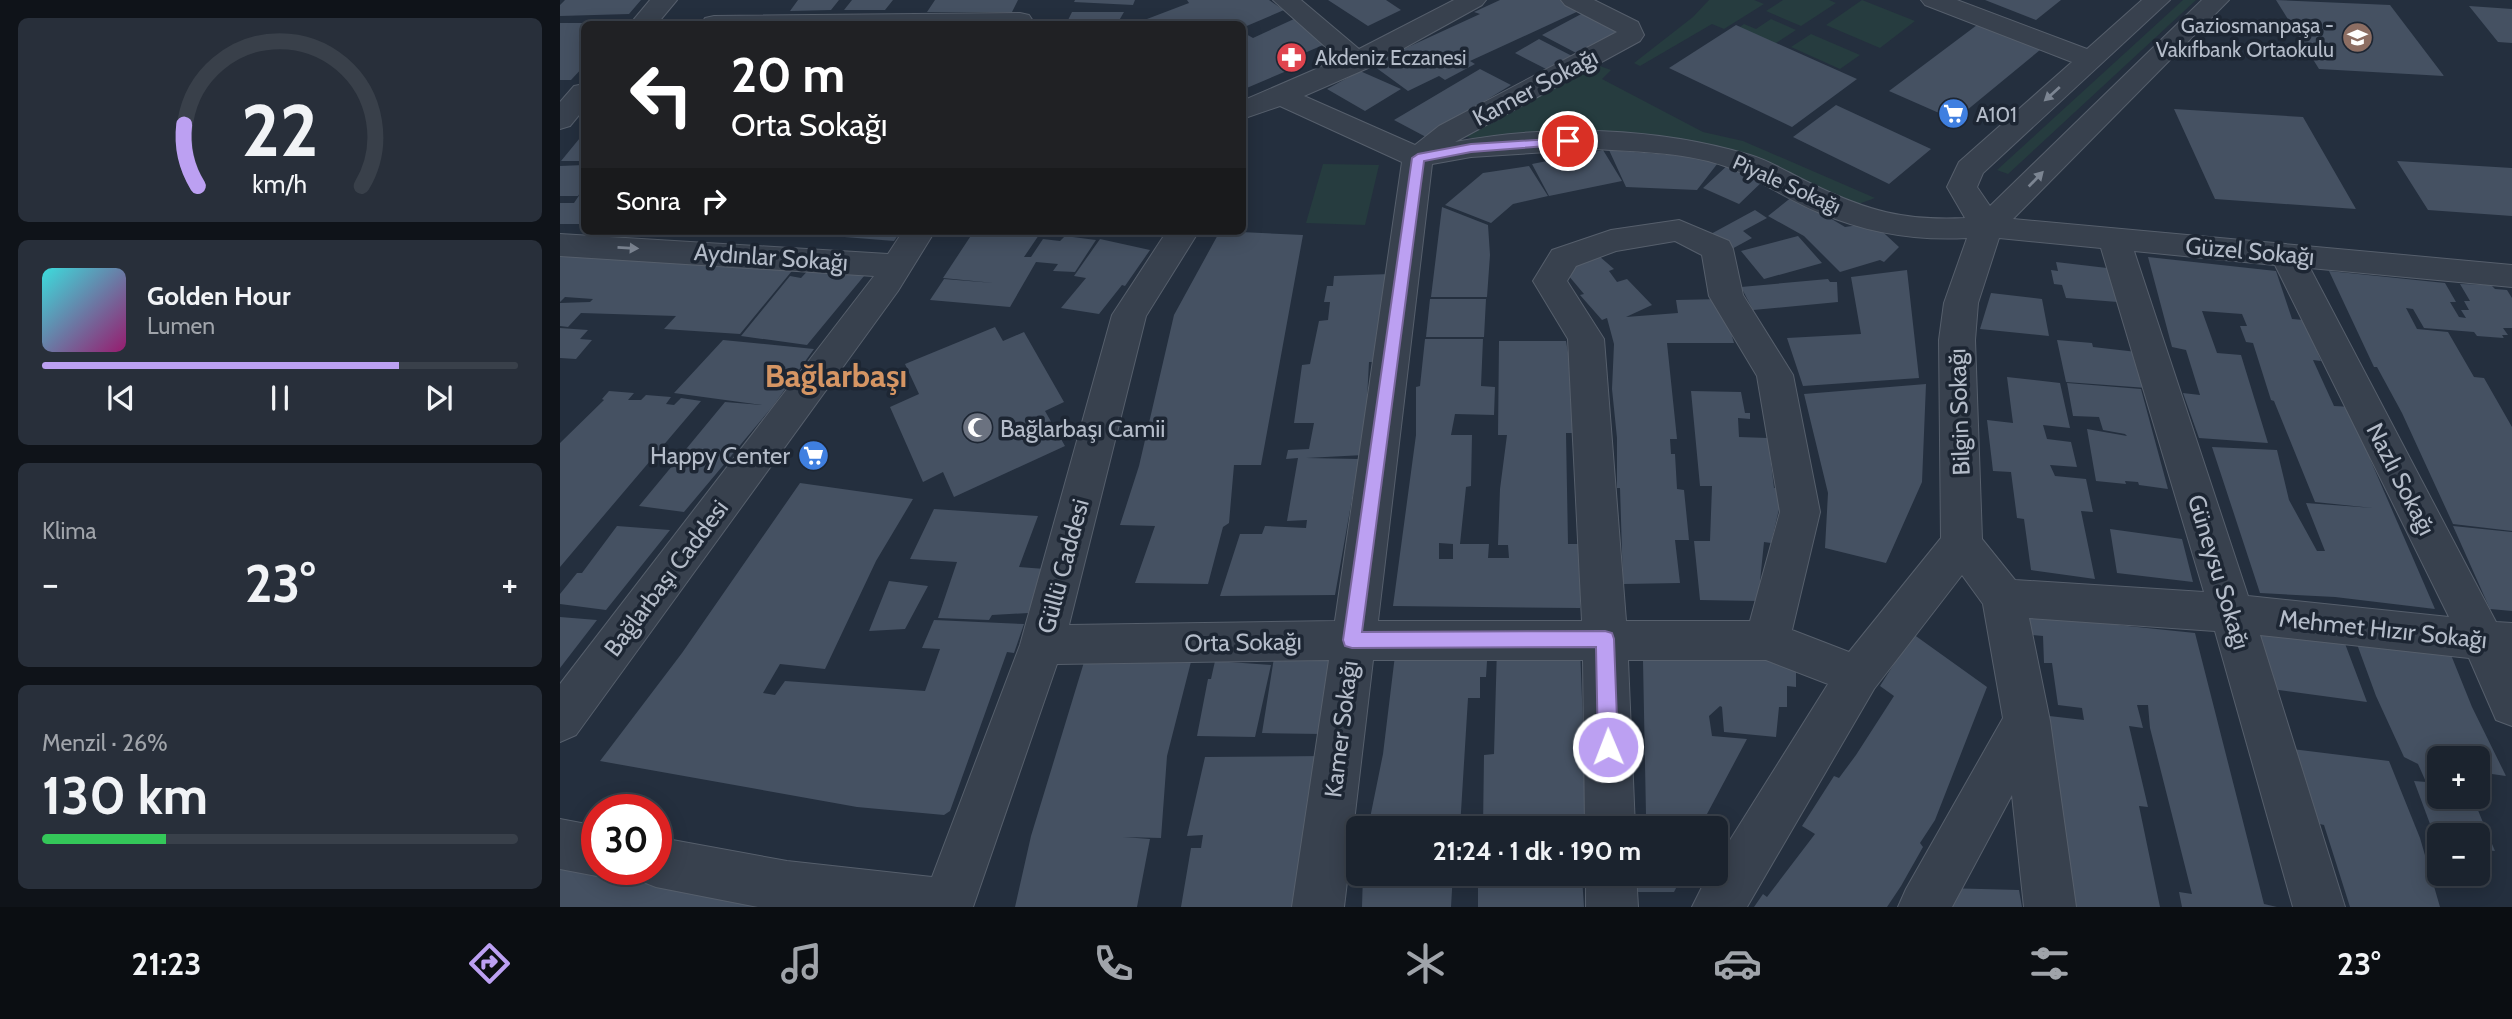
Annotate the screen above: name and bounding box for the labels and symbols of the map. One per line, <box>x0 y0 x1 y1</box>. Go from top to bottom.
place label: Gaziosmanpaşa - Vakıfbank Ortaokulu <box>2156 13 2334 62</box>
school or university icon: Gaziosmanpaşa - Vakıfbank Ortaokulu <box>2340 20 2374 54</box>
pharmacy icon: Akdeniz Eczanesi <box>1275 40 1309 74</box>
street label: Kamer Sokağı <box>1467 42 1603 132</box>
place label: Akdeniz Eczanesi <box>1315 45 1467 70</box>
one-way arrow <box>2044 86 2061 102</box>
supermarket icon: A101 <box>1936 97 1970 131</box>
place label: A101 <box>1976 102 2017 127</box>
pin <box>1538 111 1598 171</box>
street label: Piyale Sokağı <box>1729 149 1845 219</box>
one-way arrow <box>2027 171 2043 188</box>
street label: Güzel Sokağı <box>2184 231 2316 271</box>
street label: Aydınlar Sokağı <box>693 237 849 277</box>
one-way arrow <box>617 243 639 254</box>
street label: Bilgin Sokağı <box>1942 348 1976 476</box>
district label: Bağlarbaşı <box>765 356 907 395</box>
mosque icon: Bağlarbaşı Camii <box>960 411 994 445</box>
place label: Bağlarbaşı Camii <box>1000 414 1165 443</box>
street label: Nazlı Sokağı <box>2360 418 2442 540</box>
supermarket icon: Happy Center <box>796 438 830 472</box>
place label: Happy Center <box>650 441 790 470</box>
street label: Güneysu Sokağı <box>2182 491 2256 653</box>
street label: Bağlarbaşı Caddesi <box>598 494 734 662</box>
street label: Güllü Caddesi <box>1031 496 1095 636</box>
street label: Mehmet Hızır Sokağı <box>2278 604 2488 654</box>
street label: Orta Sokağı <box>1184 626 1302 658</box>
street label: Kamer Sokağı <box>1318 659 1364 799</box>
position arrow <box>1571 710 1645 784</box>
speed limit sign: 30 <box>581 794 672 885</box>

